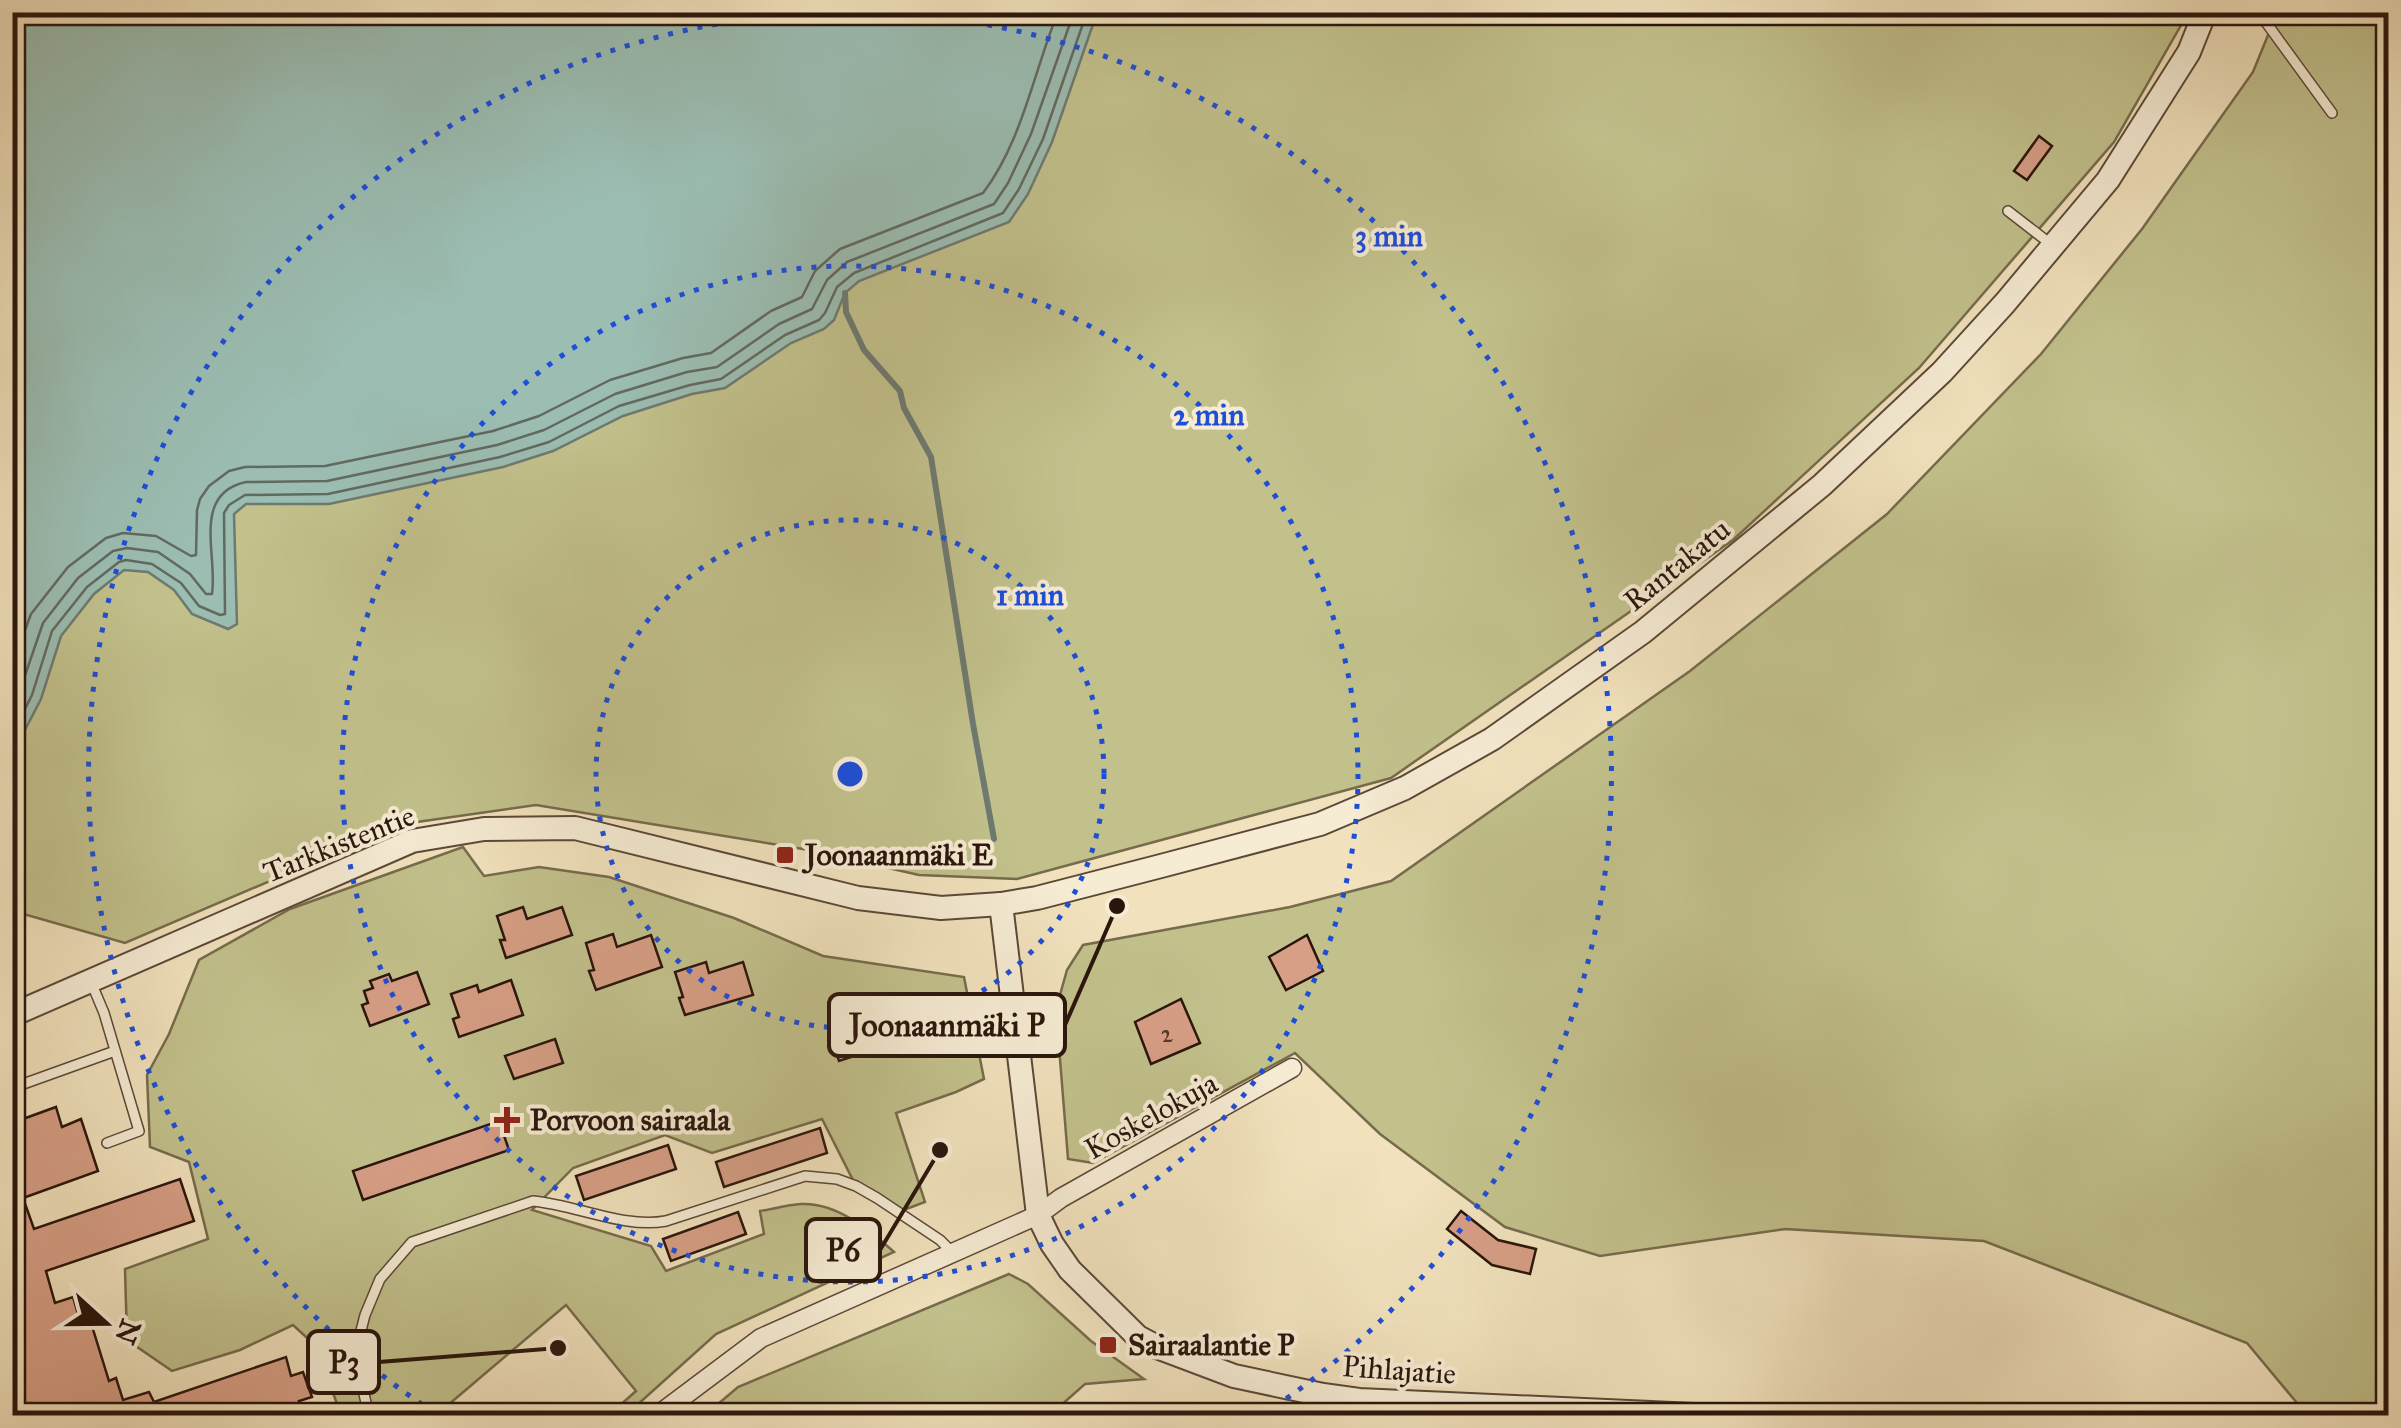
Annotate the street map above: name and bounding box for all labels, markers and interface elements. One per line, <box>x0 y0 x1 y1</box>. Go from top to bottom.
text: 3 min <box>1355 218 1424 254</box>
text: 2 min <box>1174 397 1245 433</box>
street label: Rantakatu <box>1617 511 1737 619</box>
text: 1 min <box>996 577 1065 613</box>
centre of rings <box>832 756 868 792</box>
street label: Tarkkistentie <box>258 797 420 891</box>
place label: Joonaanmäki E <box>801 837 994 874</box>
marker: Joonaanmäki E <box>774 844 796 866</box>
callout: Joonaanmäki P <box>829 994 1065 1056</box>
text: Joonaanmäki P <box>845 1006 1046 1045</box>
house number: 2 <box>1161 1018 1174 1049</box>
street label: Koskelokuja <box>1078 1065 1224 1167</box>
place label: Porvoon sairaala <box>530 1102 731 1138</box>
marker: Porvoon sairaala <box>494 1107 520 1133</box>
callout: P6 <box>806 1219 880 1281</box>
text: P6 <box>826 1231 862 1270</box>
north arrow <box>55 1273 155 1373</box>
text: N <box>107 1314 148 1349</box>
place label: Sairaalantie P <box>1128 1327 1295 1363</box>
callout: P3 <box>308 1331 379 1393</box>
marker: Sairaalantie P <box>1097 1334 1119 1356</box>
text: P3 <box>328 1343 360 1382</box>
street label: Pihlajatie <box>1341 1348 1457 1392</box>

